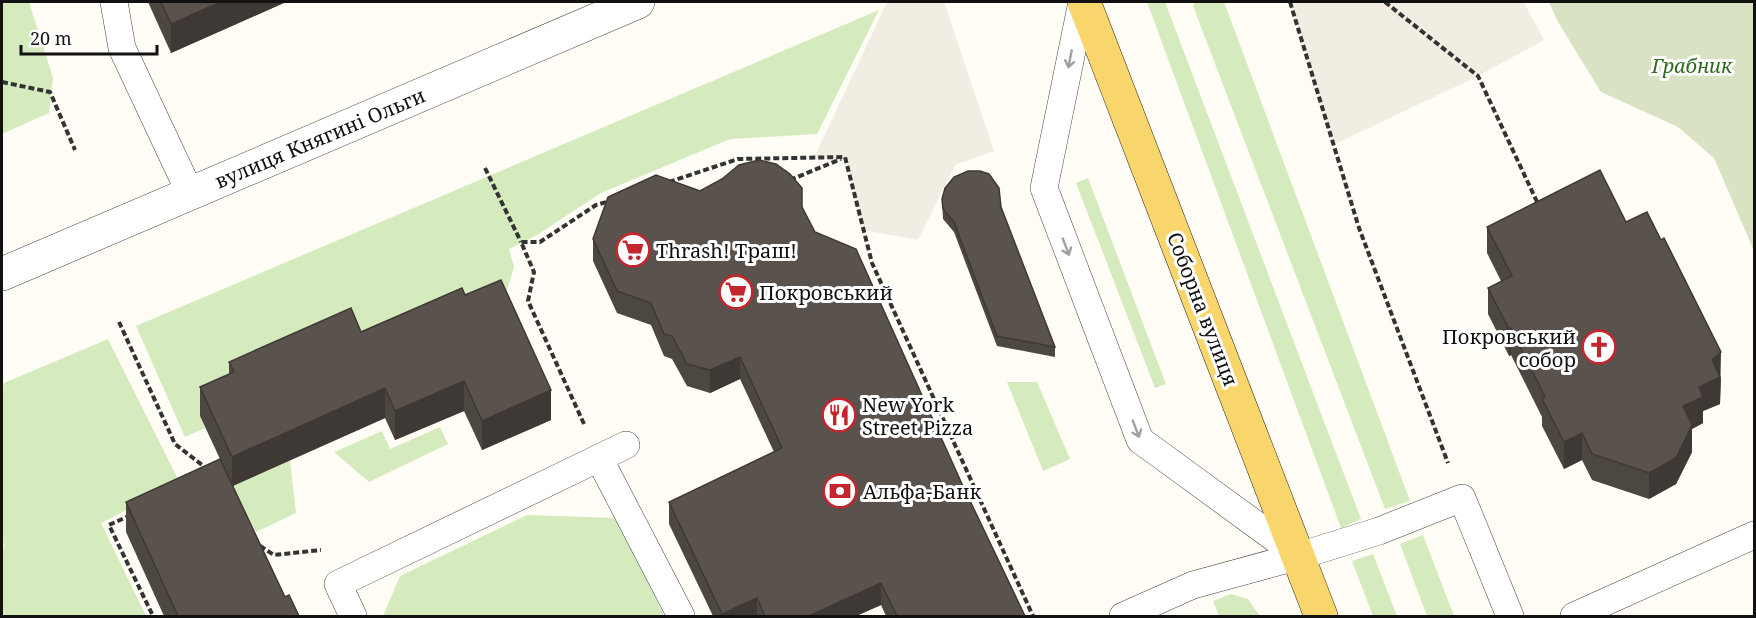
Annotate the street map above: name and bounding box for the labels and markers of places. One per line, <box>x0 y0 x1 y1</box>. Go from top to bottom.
supermarket icon: Thrash! Траш! <box>615 232 651 268</box>
place label: Thrash! Траш! <box>656 237 797 264</box>
supermarket icon: Покровський <box>718 274 754 310</box>
place label: Покровський <box>759 279 893 306</box>
place label: Покровський собор <box>1442 323 1576 373</box>
church icon: Покровський собор <box>1581 329 1617 365</box>
place label: New York Street Pizza <box>862 391 973 441</box>
restaurant icon: New York Street Pizza <box>821 397 857 433</box>
bank icon: Альфа-Банк <box>822 473 858 509</box>
place label: Альфа-Банк <box>863 478 982 505</box>

